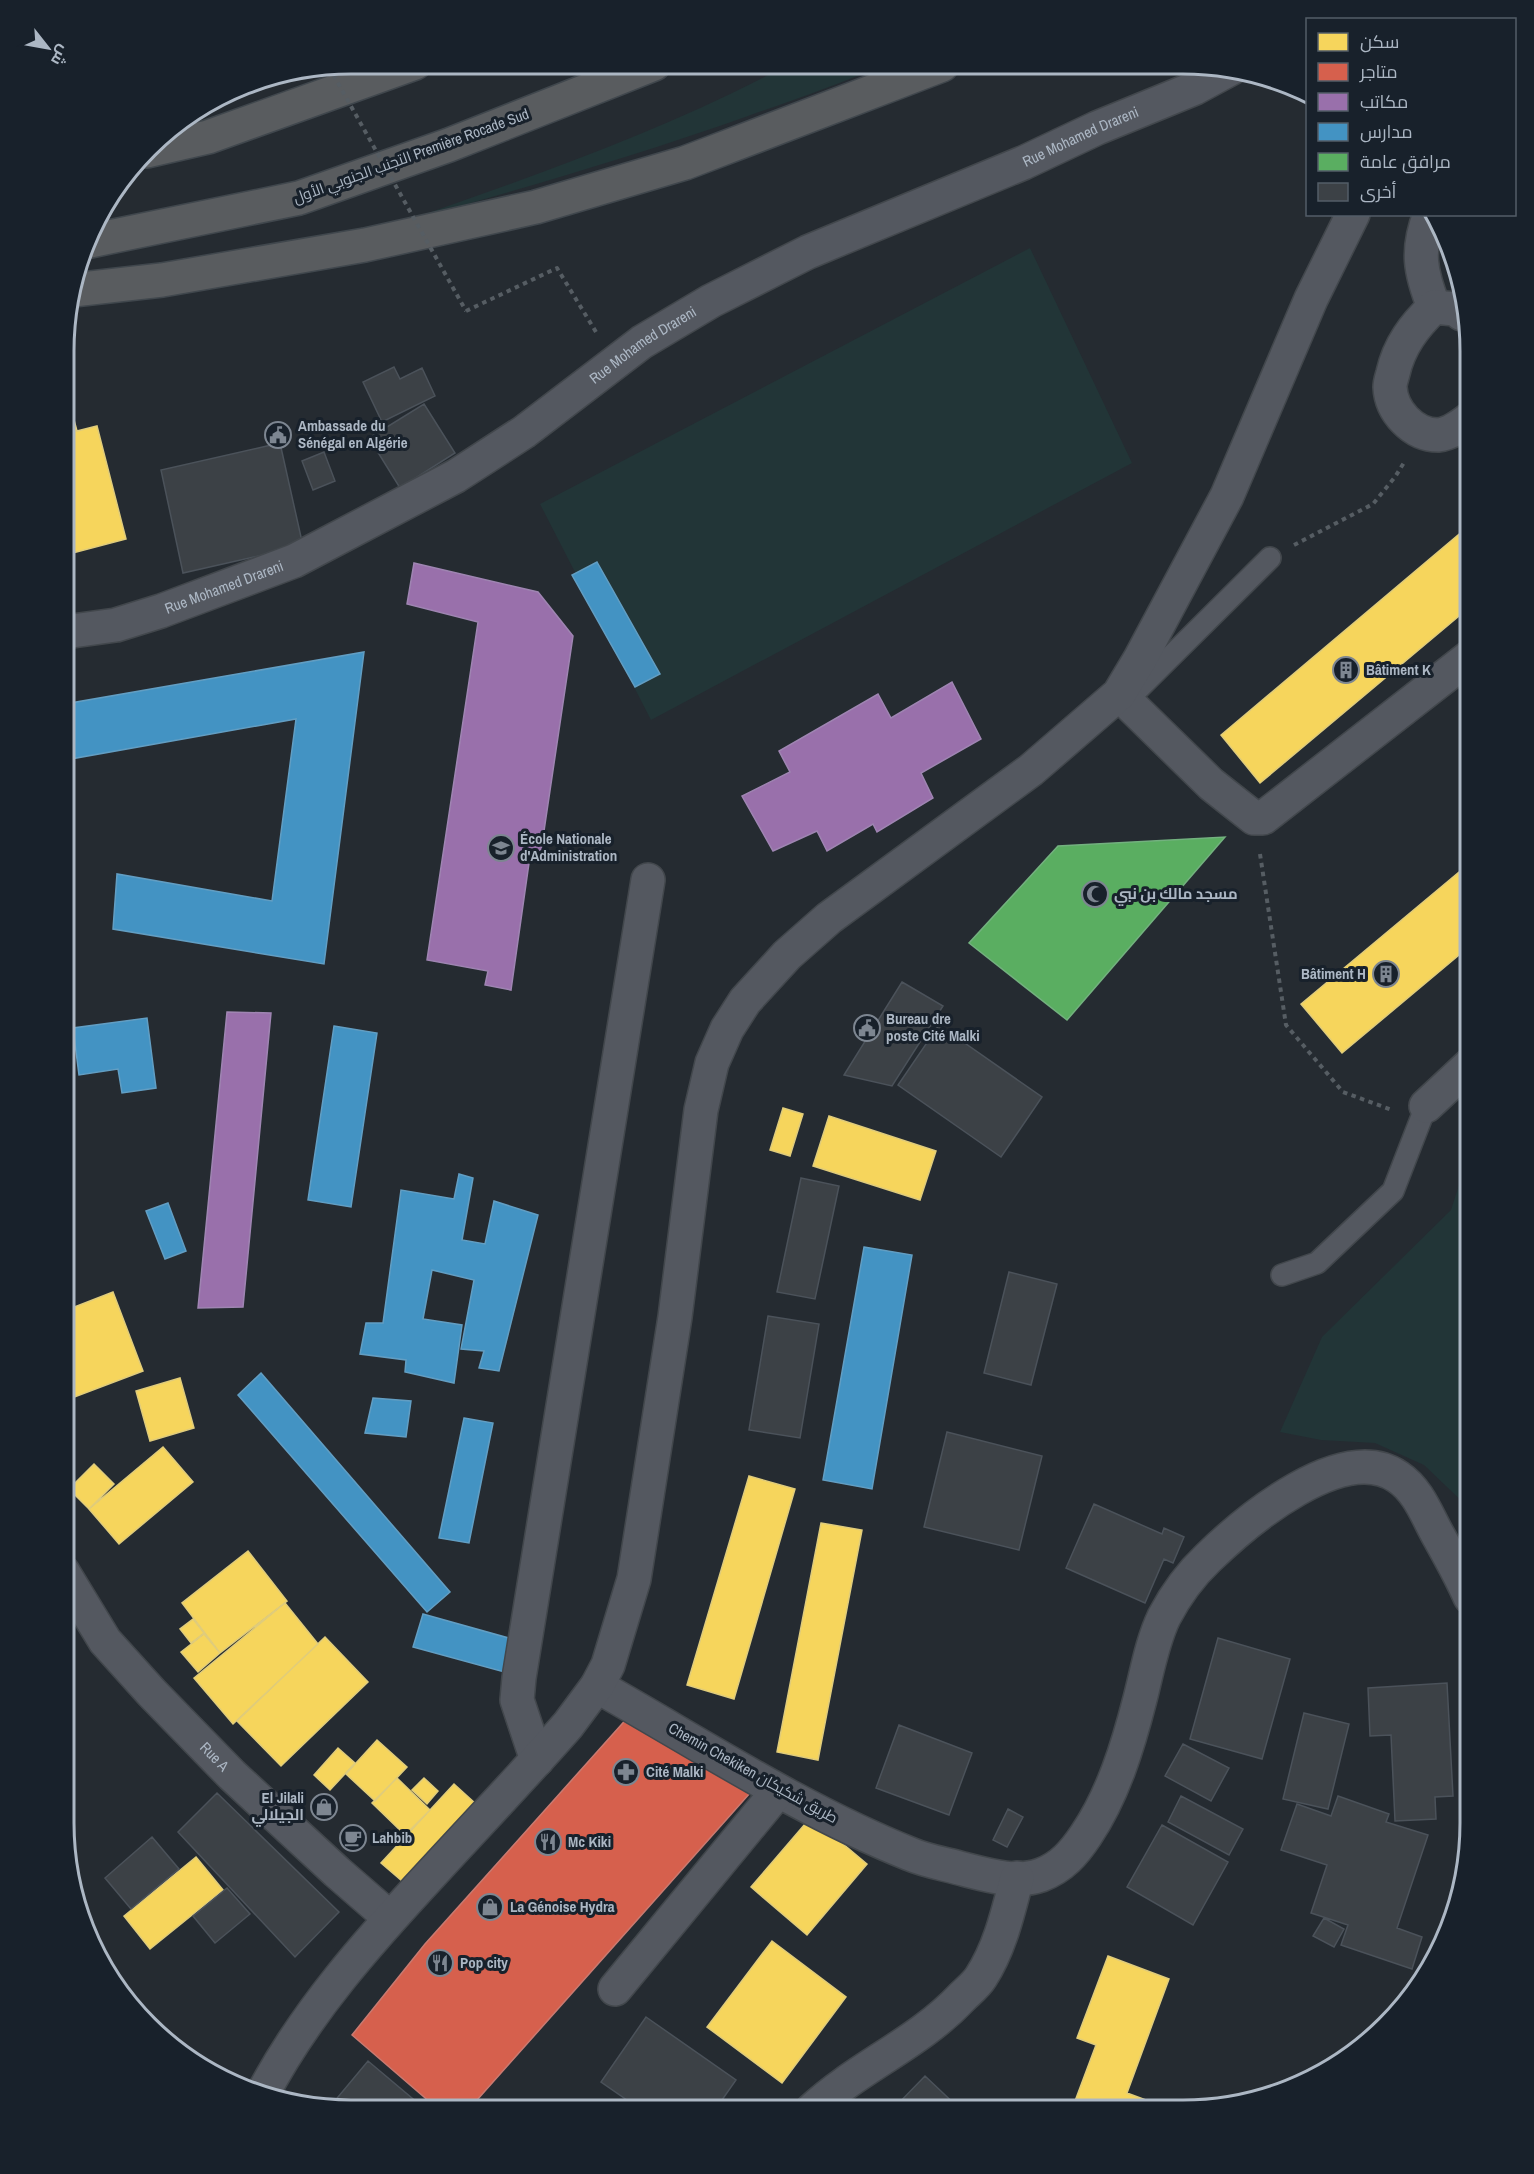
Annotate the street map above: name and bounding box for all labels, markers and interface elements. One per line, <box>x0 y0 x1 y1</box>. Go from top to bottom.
north arrow <box>18 18 78 78</box>
legend <box>1306 18 1516 216</box>
text: سكن <box>1360 29 1399 54</box>
text: ش <box>46 41 76 70</box>
text: متاجر <box>1359 59 1398 84</box>
text: مكاتب <box>1360 89 1408 114</box>
street label: Rue Mohamed Drareni <box>1019 101 1142 172</box>
street label: التجنب الجنوبي الأول Première Rocade Sud <box>290 103 532 210</box>
text: مدارس <box>1360 119 1413 144</box>
text: مرافق عامة <box>1360 149 1451 174</box>
text: أخرى <box>1360 179 1397 204</box>
street label: Rue Mohamed Drareni <box>585 301 700 389</box>
place label: Ambassade du Sénégal en Algérie <box>298 415 408 453</box>
public building icon: Ambassade du Sénégal en Algérie <box>263 420 293 450</box>
street label: Rue Mohamed Drareni <box>162 555 286 619</box>
building icon: Bâtiment K <box>1331 655 1361 685</box>
place label: Bâtiment K <box>1366 659 1431 680</box>
place label: École Nationale d'Administration <box>520 828 617 866</box>
school or university icon: École Nationale d'Administration <box>486 833 516 863</box>
mosque icon: مسجد مالك بن نبي <box>1080 879 1110 909</box>
place label: مسجد مالك بن نبي <box>1114 883 1238 906</box>
building icon: Bâtiment H <box>1371 959 1401 989</box>
place label: Bâtiment H <box>1301 963 1366 984</box>
place label: Bureau dre poste Cité Malki <box>886 1008 980 1046</box>
public building icon: Bureau dre poste Cité Malki <box>852 1013 882 1043</box>
street label: Chemin Chekiken طريق شكيكان <box>665 1717 842 1828</box>
street label: Rue A <box>195 1737 234 1776</box>
pharmacy icon: Cité Malki <box>611 1757 641 1787</box>
place label: Cité Malki <box>646 1761 703 1782</box>
place label: El Jilali الجيلالي <box>251 1787 304 1827</box>
shop icon: El Jilali الجيلالي <box>309 1792 339 1822</box>
cafe icon: Lahbib <box>338 1823 368 1853</box>
place label: Lahbib <box>372 1827 412 1848</box>
restaurant icon: Mc Kiki <box>533 1827 563 1857</box>
place label: Mc Kiki <box>568 1831 611 1852</box>
shop icon: La Génoise Hydra <box>475 1892 505 1922</box>
place label: La Génoise Hydra <box>510 1896 615 1917</box>
restaurant icon: Pop city <box>425 1948 455 1978</box>
place label: Pop city <box>460 1952 508 1973</box>

